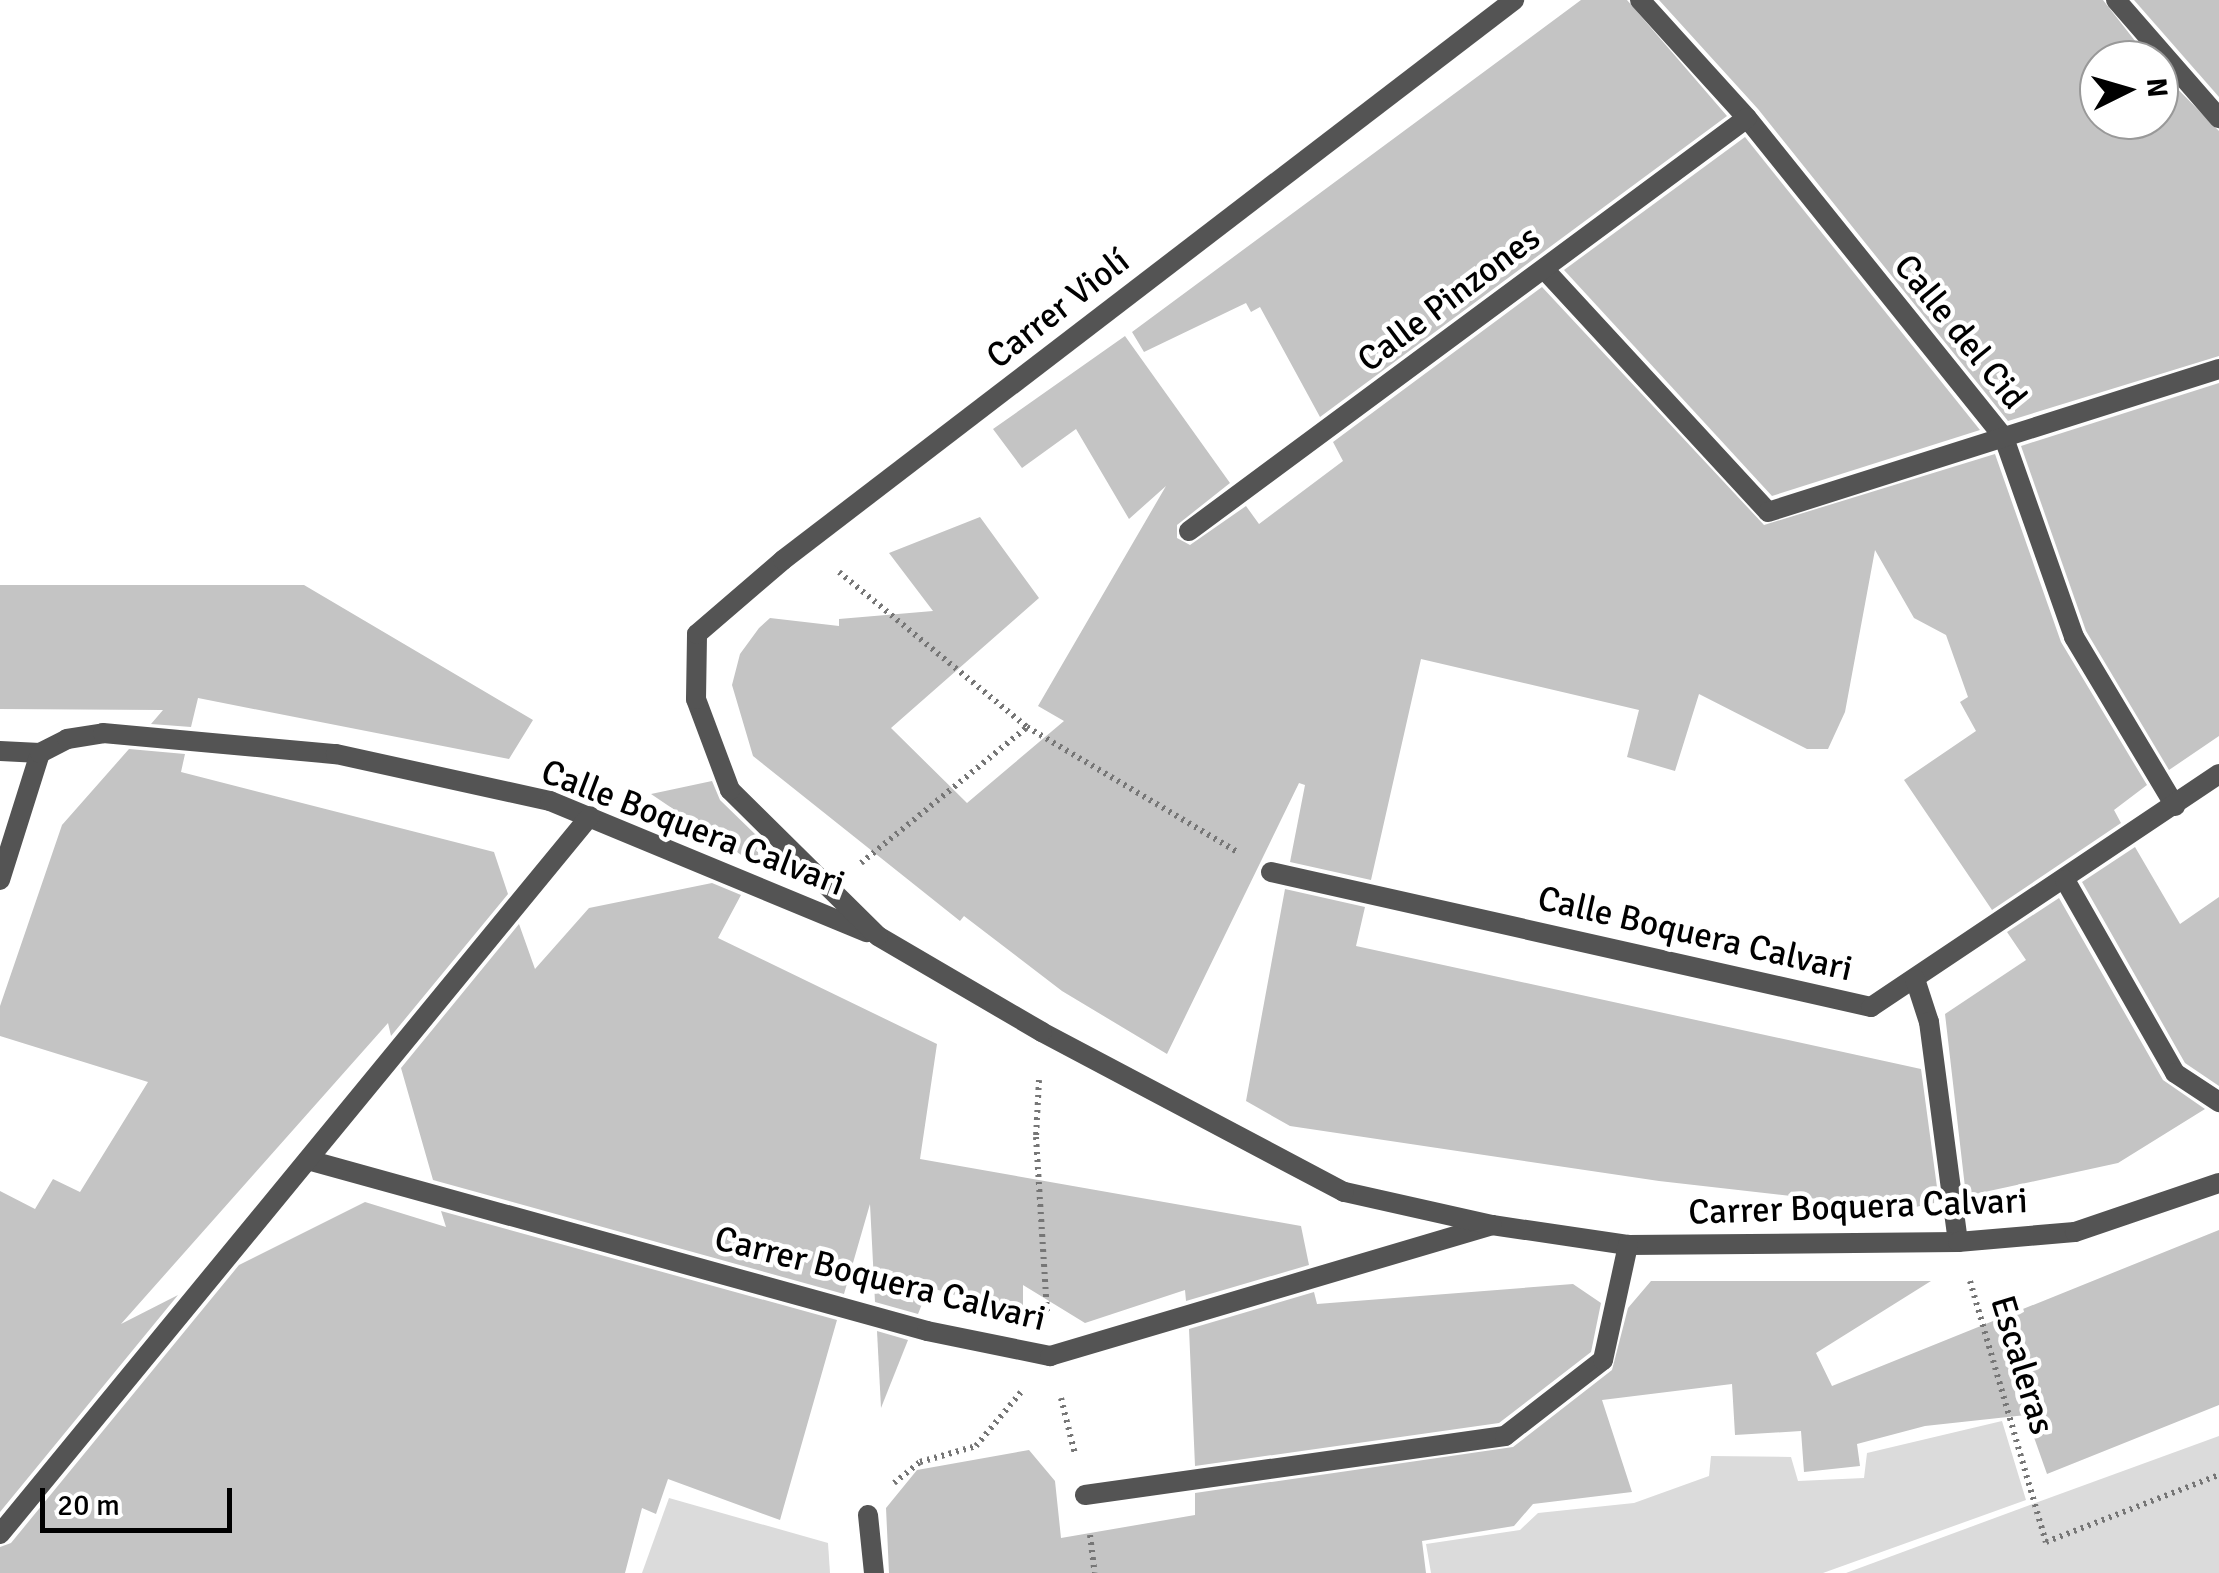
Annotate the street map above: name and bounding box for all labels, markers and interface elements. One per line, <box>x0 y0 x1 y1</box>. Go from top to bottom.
north arrow <box>2079 40 2179 140</box>
text: N <box>2139 76 2175 99</box>
street label: Calle Pinzones <box>1350 217 1548 381</box>
street label: Carrer Violí <box>978 240 1138 378</box>
street label: Calle del Cid <box>1885 246 2035 418</box>
street label: Calle Boquera Calvari <box>535 751 851 905</box>
street label: Calle Boquera Calvari <box>1534 877 1856 991</box>
street label: Carrer Boquera Calvari <box>1688 1180 2028 1234</box>
street label: Carrer Boquera Calvari <box>710 1218 1050 1340</box>
street label: Escaleras <box>1981 1291 2063 1439</box>
scale bar <box>45 1468 238 1530</box>
text: 20 m <box>57 1487 120 1524</box>

